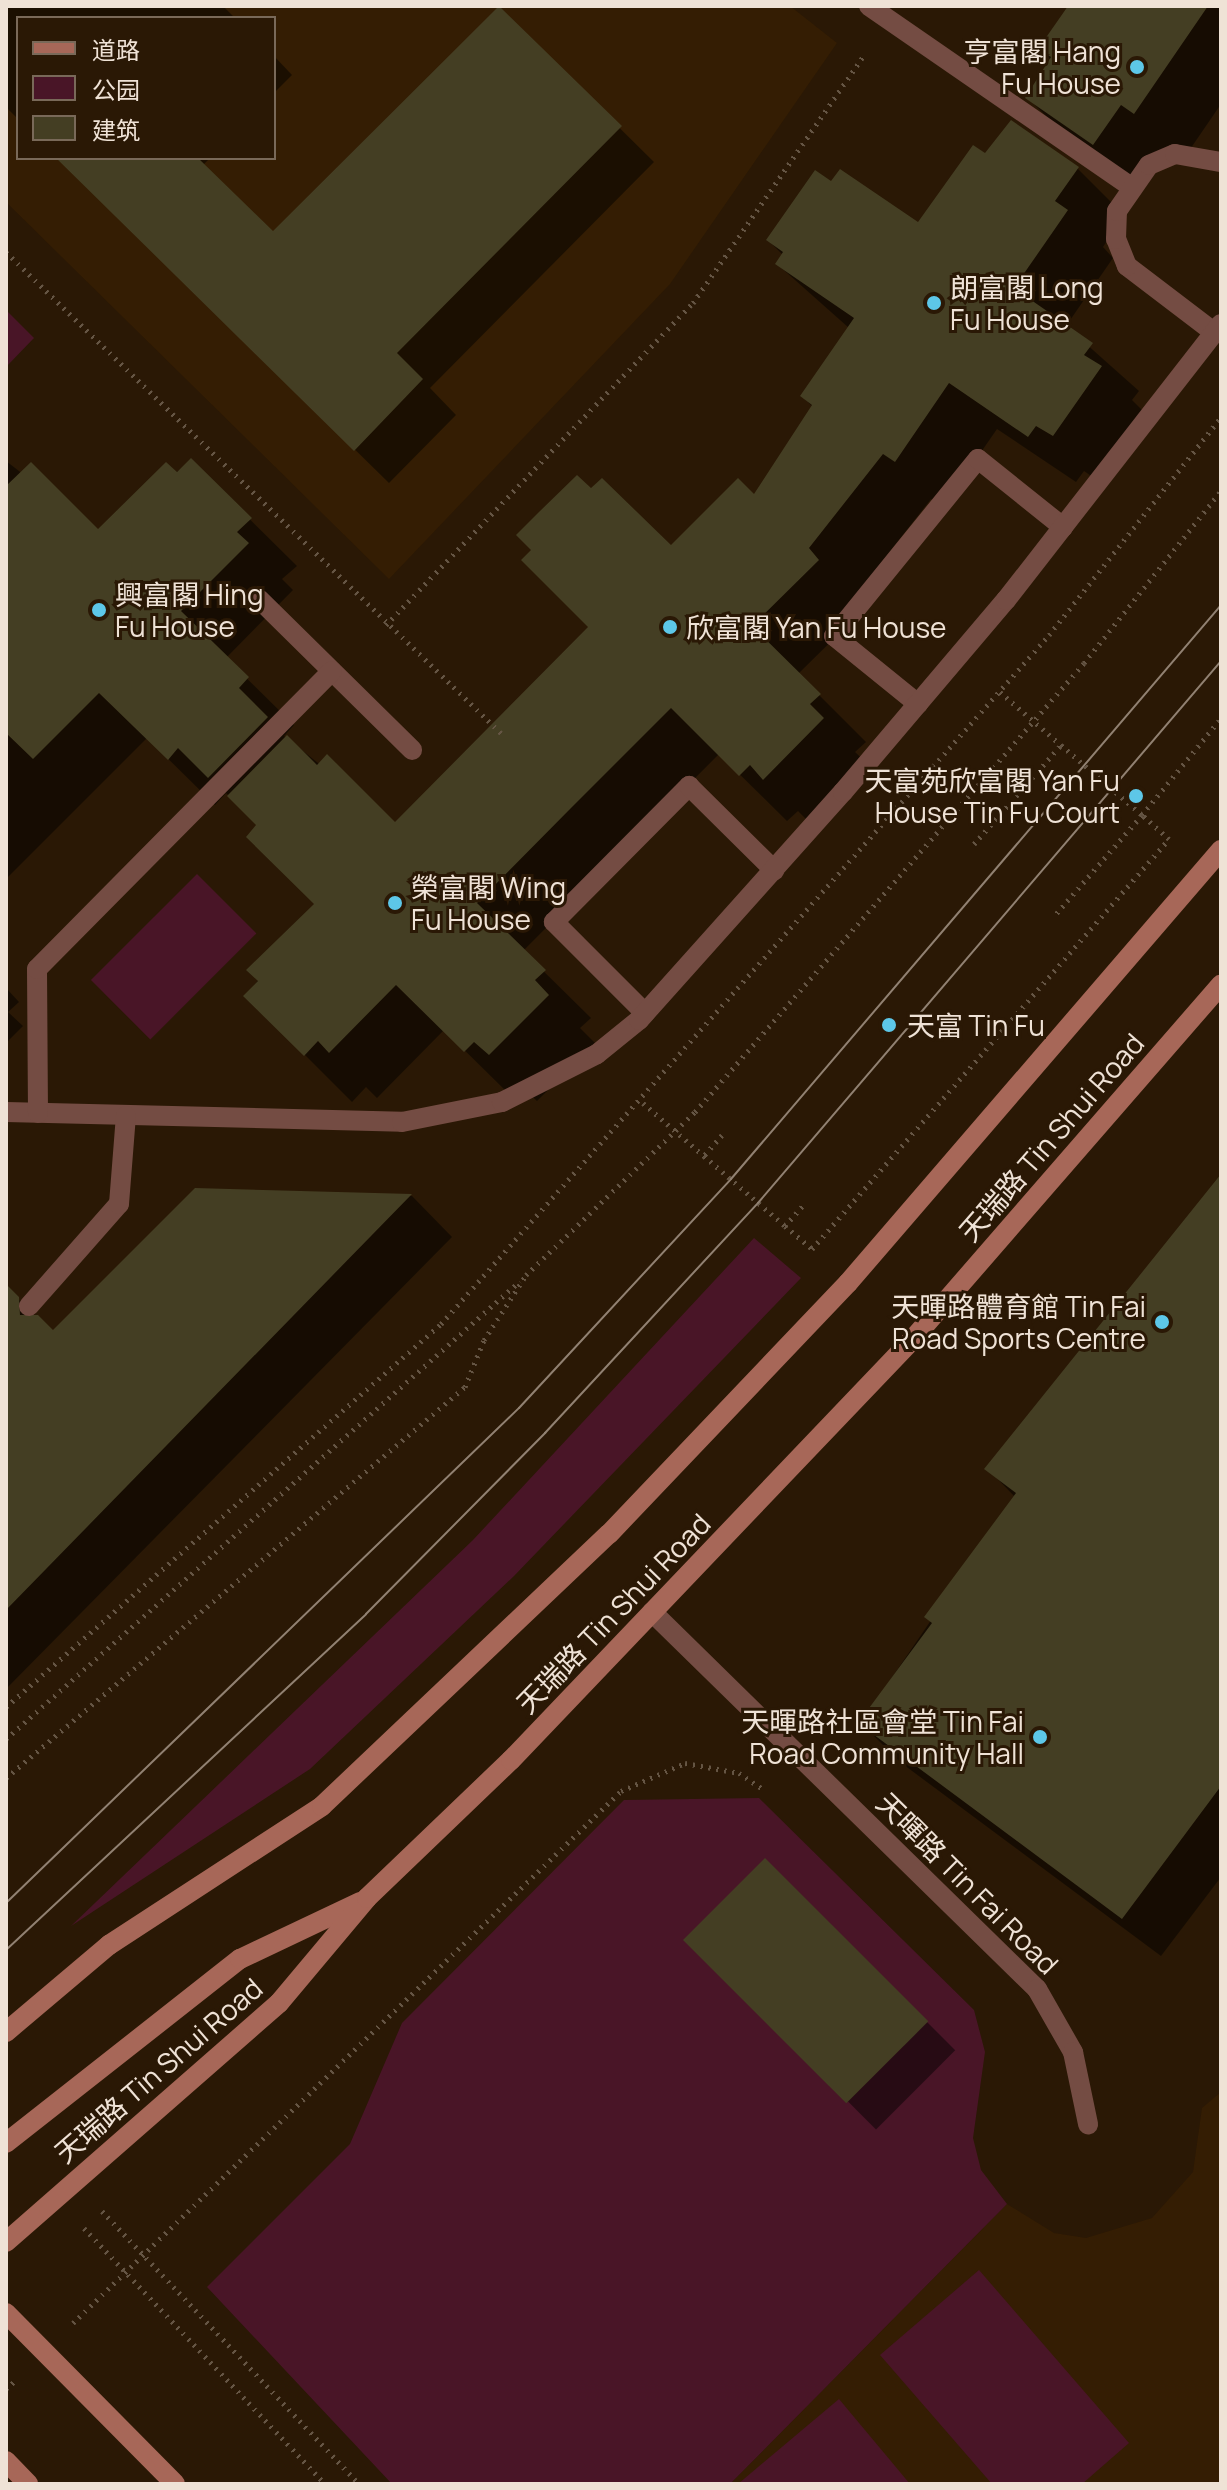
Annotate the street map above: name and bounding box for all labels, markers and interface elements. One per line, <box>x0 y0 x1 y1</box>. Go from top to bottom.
legend <box>16 16 276 160</box>
text: 道路 <box>92 33 140 66</box>
place label: 亨富閣 Hang Fu House <box>963 34 1121 100</box>
marker: 亨富閣 Hang Fu House <box>1128 58 1146 76</box>
text: 公园 <box>92 73 140 106</box>
text: 建筑 <box>92 113 140 146</box>
place label: 朗富閣 Long Fu House <box>950 270 1104 336</box>
marker: 朗富閣 Long Fu House <box>925 294 943 312</box>
place label: 興富閣 Hing Fu House <box>115 577 264 643</box>
marker: 興富閣 Hing Fu House <box>90 601 108 619</box>
place label: 欣富閣 Yan Fu House <box>686 610 946 644</box>
marker: 欣富閣 Yan Fu House <box>661 618 679 636</box>
place label: 天富苑欣富閣 Yan Fu House Tin Fu Court <box>865 763 1120 829</box>
marker: 天富苑欣富閣 Yan Fu House Tin Fu Court <box>1127 787 1145 805</box>
place label: 榮富閣 Wing Fu House <box>411 870 566 936</box>
marker: 榮富閣 Wing Fu House <box>386 894 404 912</box>
place label: 天富 Tin Fu <box>907 1008 1045 1042</box>
marker: 天富 Tin Fu <box>878 1014 900 1036</box>
street label: 天瑞路 Tin Shui Road <box>952 1026 1150 1248</box>
place label: 天暉路體育館 Tin Fai Road Sports Centre <box>891 1289 1146 1355</box>
marker: 天暉路體育館 Tin Fai Road Sports Centre <box>1153 1313 1171 1331</box>
street label: 天瑞路 Tin Shui Road <box>509 1506 717 1720</box>
place label: 天暉路社區會堂 Tin Fai Road Community Hall <box>741 1704 1024 1770</box>
marker: 天暉路社區會堂 Tin Fai Road Community Hall <box>1031 1728 1049 1746</box>
street label: 天暉路 Tin Fai Road <box>870 1785 1066 1981</box>
street label: 天瑞路 Tin Shui Road <box>47 1971 269 2169</box>

